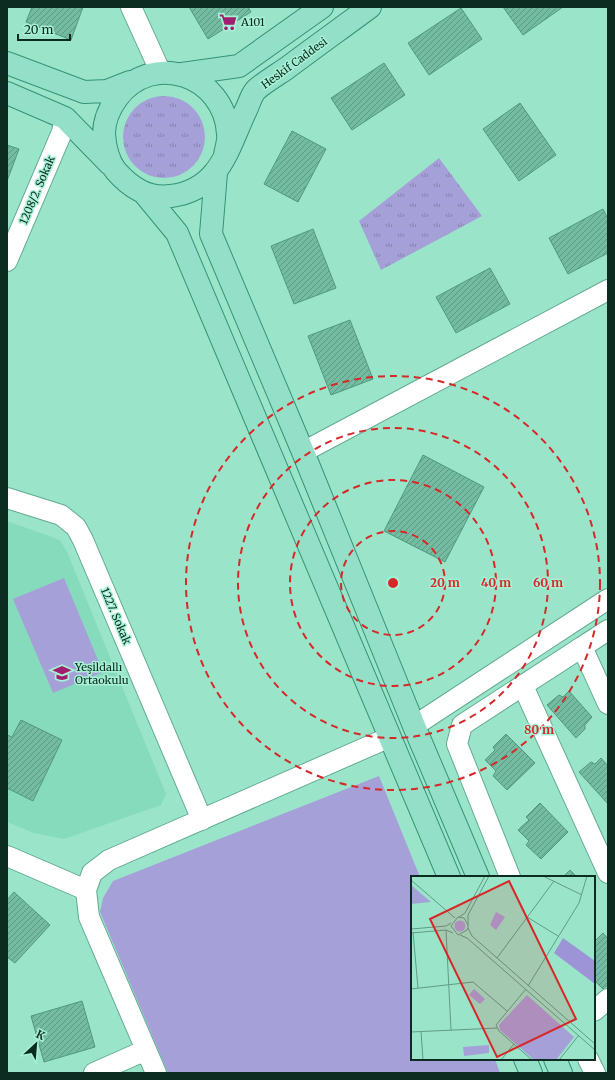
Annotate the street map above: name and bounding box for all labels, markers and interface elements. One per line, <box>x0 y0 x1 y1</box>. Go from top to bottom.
supermarket icon: A101 <box>218 12 238 32</box>
place label: A101 <box>240 15 265 29</box>
scale bar <box>18 16 70 42</box>
text: 20 m <box>24 22 53 37</box>
street label: Heskif Caddesi <box>258 34 330 92</box>
street label: 1208/2. Sokak <box>16 154 58 226</box>
text: 20 m <box>430 575 460 590</box>
text: 40 m <box>481 575 511 590</box>
text: 60 m <box>533 575 563 590</box>
centre of rings <box>386 576 400 590</box>
street label: 1227. Sokak <box>98 585 134 647</box>
place label: Yeşildallı Ortaokulu <box>74 660 129 687</box>
school or university icon: Yeşildallı Ortaokulu <box>52 663 72 683</box>
text: 80 m <box>524 722 554 737</box>
inset map <box>411 876 595 1060</box>
north arrow <box>16 1024 56 1064</box>
text: K <box>34 1027 48 1043</box>

